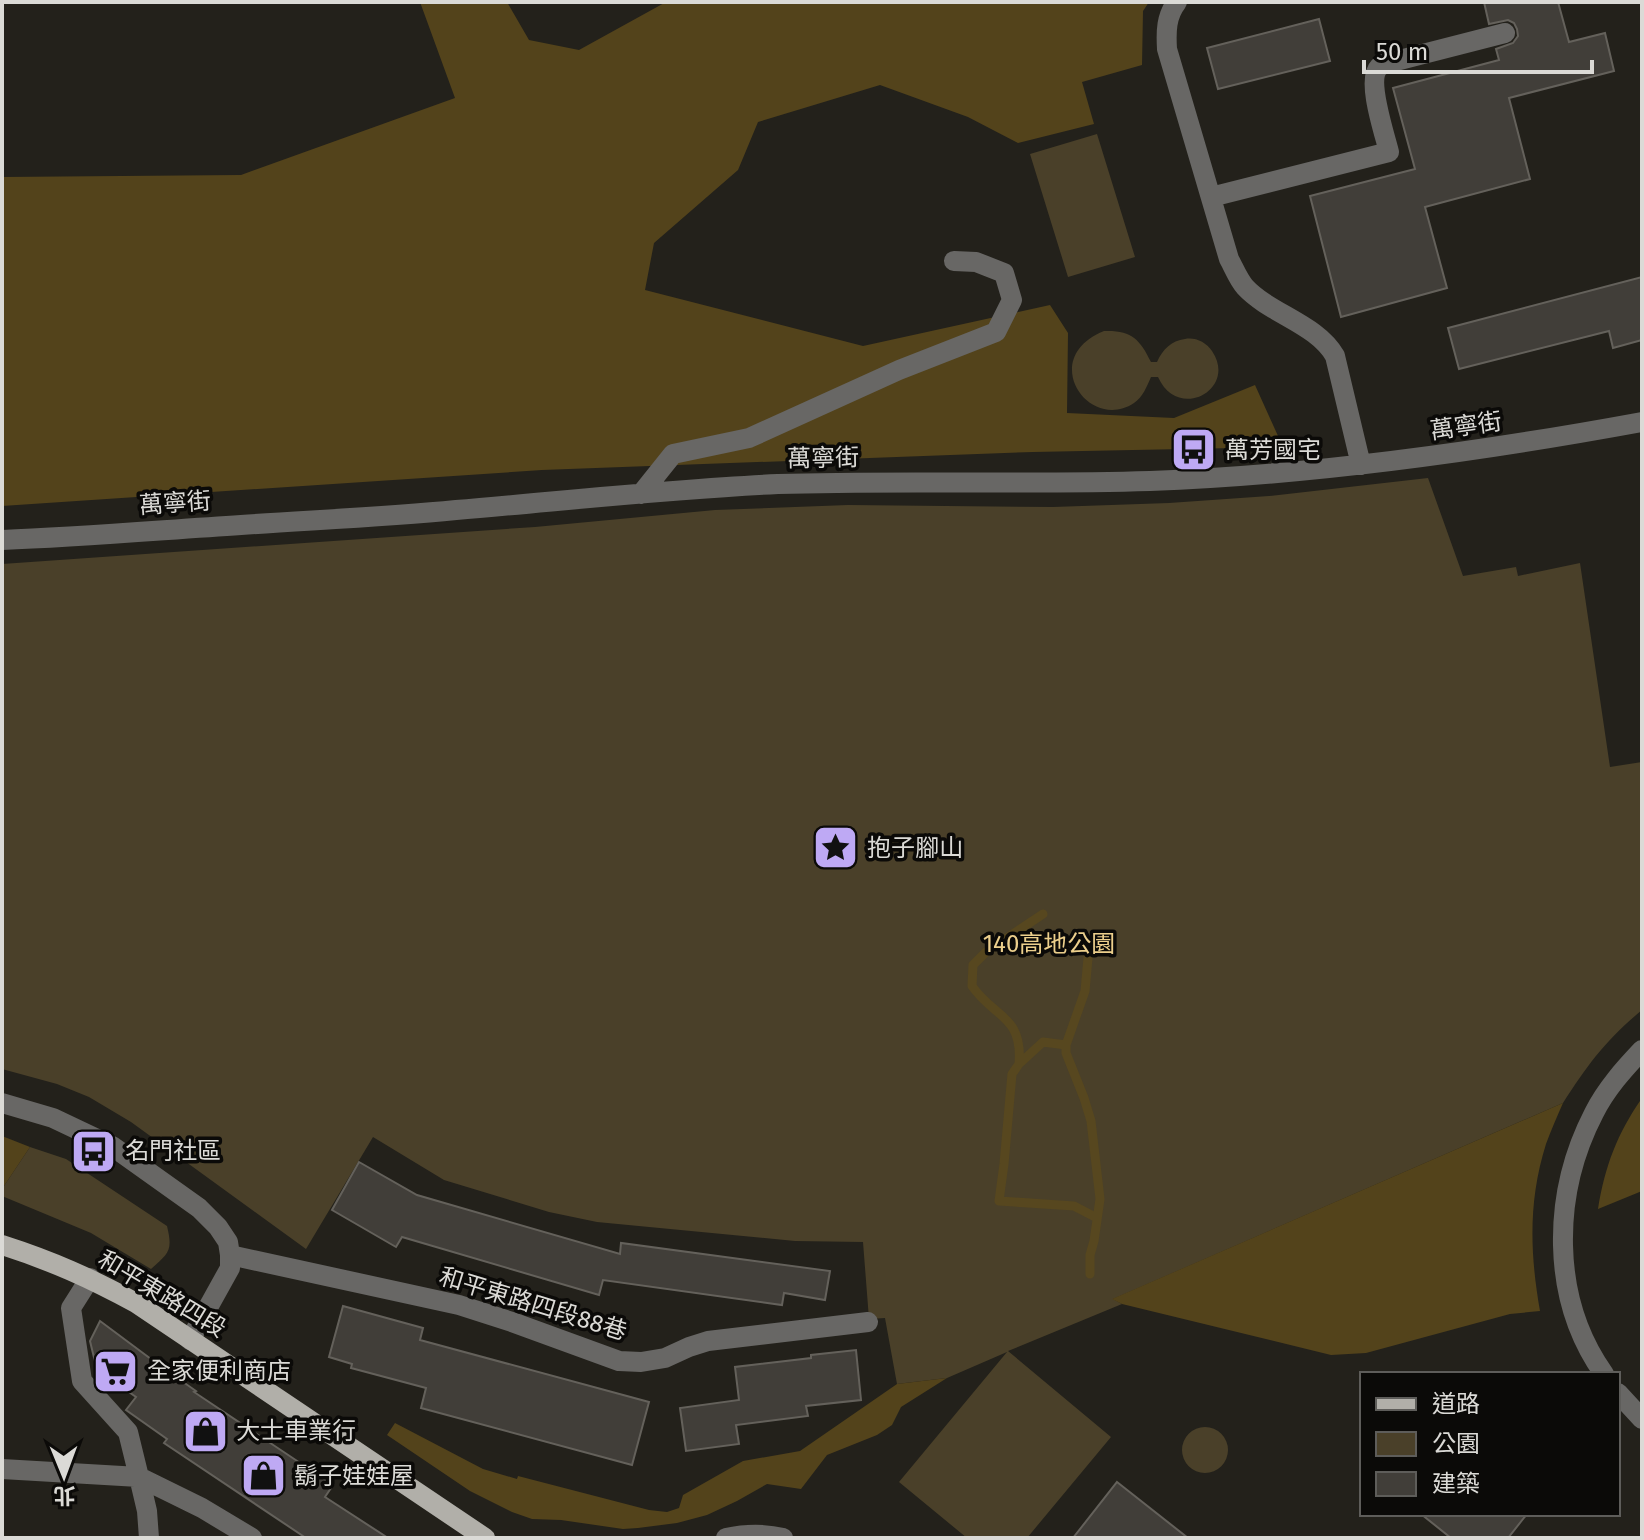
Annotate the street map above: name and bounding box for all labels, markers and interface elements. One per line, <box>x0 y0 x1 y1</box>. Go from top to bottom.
scale bar <box>1364 24 1592 74</box>
text: 50 m <box>1376 38 1428 66</box>
street label: 萬寧街 <box>1428 407 1504 445</box>
bus stop icon: 萬芳國宅 <box>1170 426 1218 474</box>
place label: 萬芳國宅 <box>1225 436 1321 464</box>
street label: 萬寧街 <box>787 443 859 473</box>
street label: 萬寧街 <box>138 487 212 519</box>
place icon: 抱子腳山 <box>812 824 860 872</box>
place label: 抱子腳山 <box>867 834 963 862</box>
park label: 140高地公園 <box>983 930 1115 958</box>
bus stop icon: 名門社區 <box>70 1127 118 1175</box>
place label: 名門社區 <box>125 1137 221 1165</box>
street label: 和平東路四段 <box>93 1245 231 1343</box>
street label: 和平東路四段88巷 <box>436 1262 630 1346</box>
supermarket icon: 全家便利商店 <box>92 1347 140 1395</box>
place label: 全家便利商店 <box>147 1357 291 1385</box>
legend <box>1360 1372 1620 1516</box>
text: 道路 <box>1432 1390 1480 1418</box>
shop icon: 大士車業行 <box>181 1407 229 1455</box>
place label: 大士車業行 <box>236 1417 356 1445</box>
text: 公園 <box>1432 1430 1480 1458</box>
north arrow <box>24 1436 104 1516</box>
shop icon: 鬍子娃娃屋 <box>239 1452 287 1500</box>
place label: 鬍子娃娃屋 <box>294 1462 414 1490</box>
text: 建築 <box>1432 1470 1480 1498</box>
text: 北 <box>53 1482 76 1509</box>

